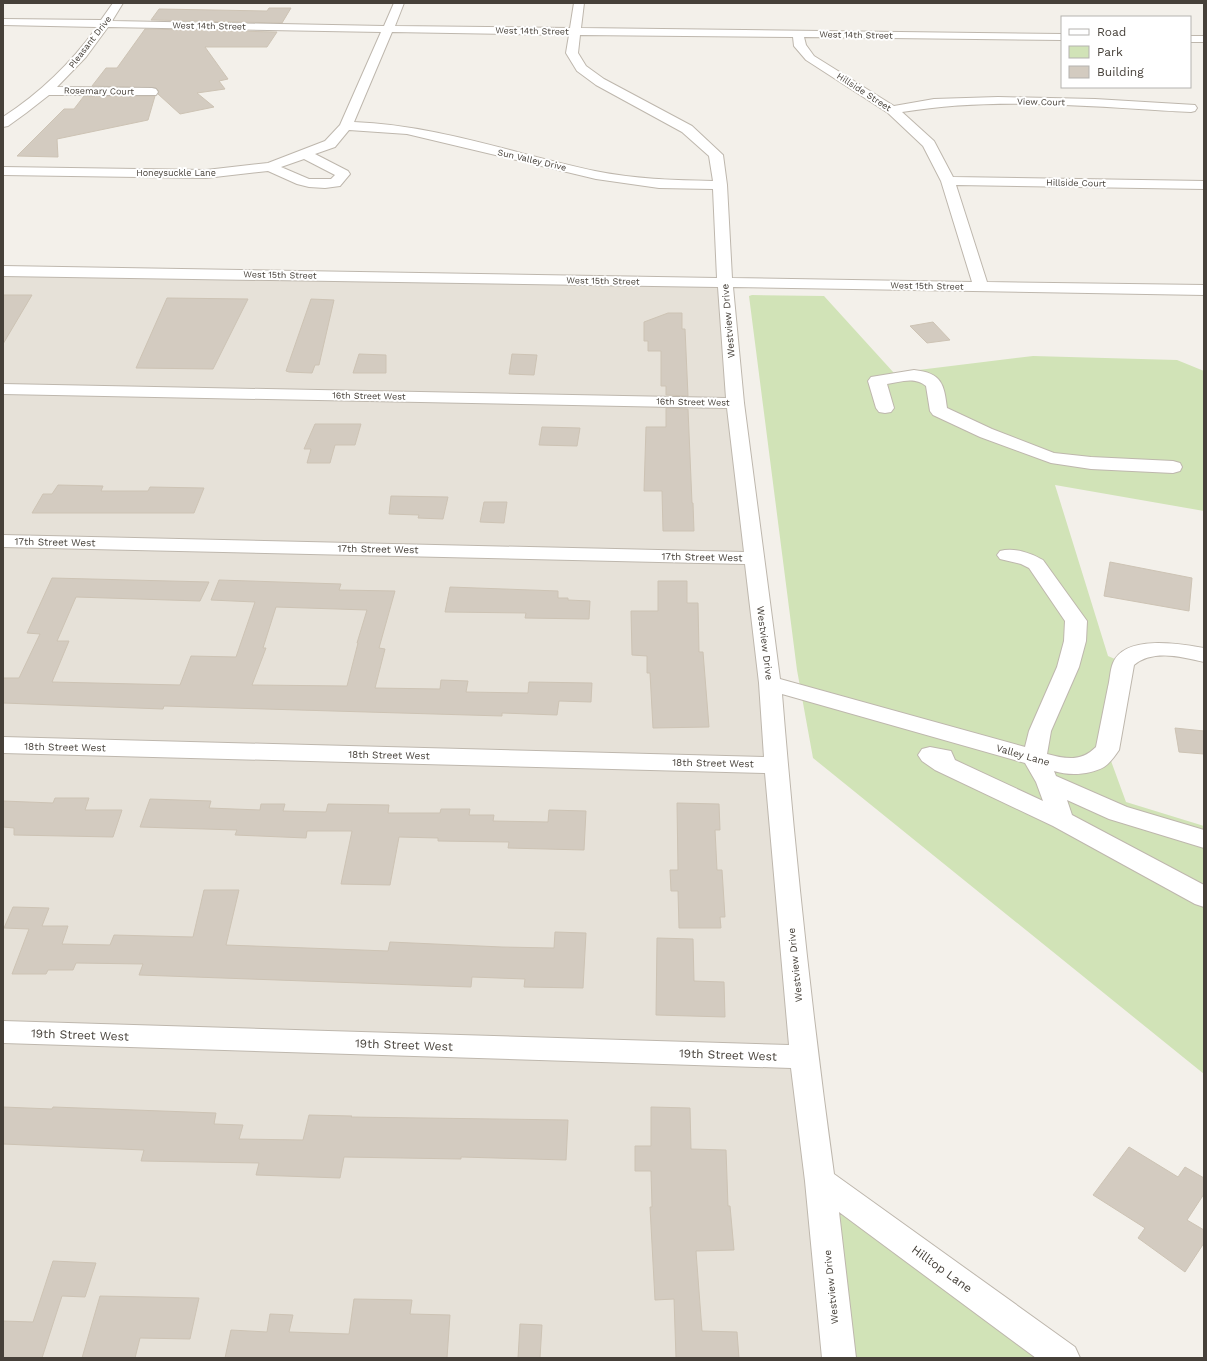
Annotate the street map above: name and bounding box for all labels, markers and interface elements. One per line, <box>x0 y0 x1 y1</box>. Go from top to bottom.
street label: Pleasant Drive <box>67 14 113 70</box>
legend <box>1061 16 1191 88</box>
street label: West 14th Street <box>172 20 246 32</box>
street label: West 14th Street <box>495 25 569 37</box>
text: Road <box>1097 25 1126 39</box>
street label: West 14th Street <box>819 29 893 41</box>
text: Park <box>1097 45 1123 59</box>
text: Building <box>1097 65 1144 79</box>
street label: Hillside Street <box>835 71 893 113</box>
street label: Rosemary Court <box>64 85 134 97</box>
street label: View Court <box>1017 97 1065 107</box>
street label: Sun Valley Drive <box>497 147 567 173</box>
street label: Honeysuckle Lane <box>136 168 216 178</box>
street label: Hillside Court <box>1046 177 1106 189</box>
street label: West 15th Street <box>243 269 317 281</box>
street label: West 15th Street <box>566 275 640 287</box>
street label: West 15th Street <box>890 280 964 292</box>
street label: Westview Drive <box>719 283 737 359</box>
street label: 16th Street West <box>332 390 406 402</box>
street label: 16th Street West <box>656 396 730 408</box>
street label: 17th Street West <box>14 536 96 548</box>
street label: 17th Street West <box>337 543 419 555</box>
street label: 17th Street West <box>661 551 743 563</box>
street label: Westview Drive <box>755 605 775 681</box>
street label: 18th Street West <box>24 741 107 753</box>
street label: Valley Lane <box>995 742 1051 768</box>
street label: 18th Street West <box>348 749 431 761</box>
street label: 18th Street West <box>672 757 755 769</box>
street label: Westview Drive <box>786 927 804 1003</box>
street label: 19th Street West <box>31 1026 129 1044</box>
street label: 19th Street West <box>355 1036 453 1054</box>
street label: 19th Street West <box>679 1046 777 1064</box>
street label: Hilltop Lane <box>909 1242 975 1296</box>
street label: Westview Drive <box>822 1249 840 1325</box>

